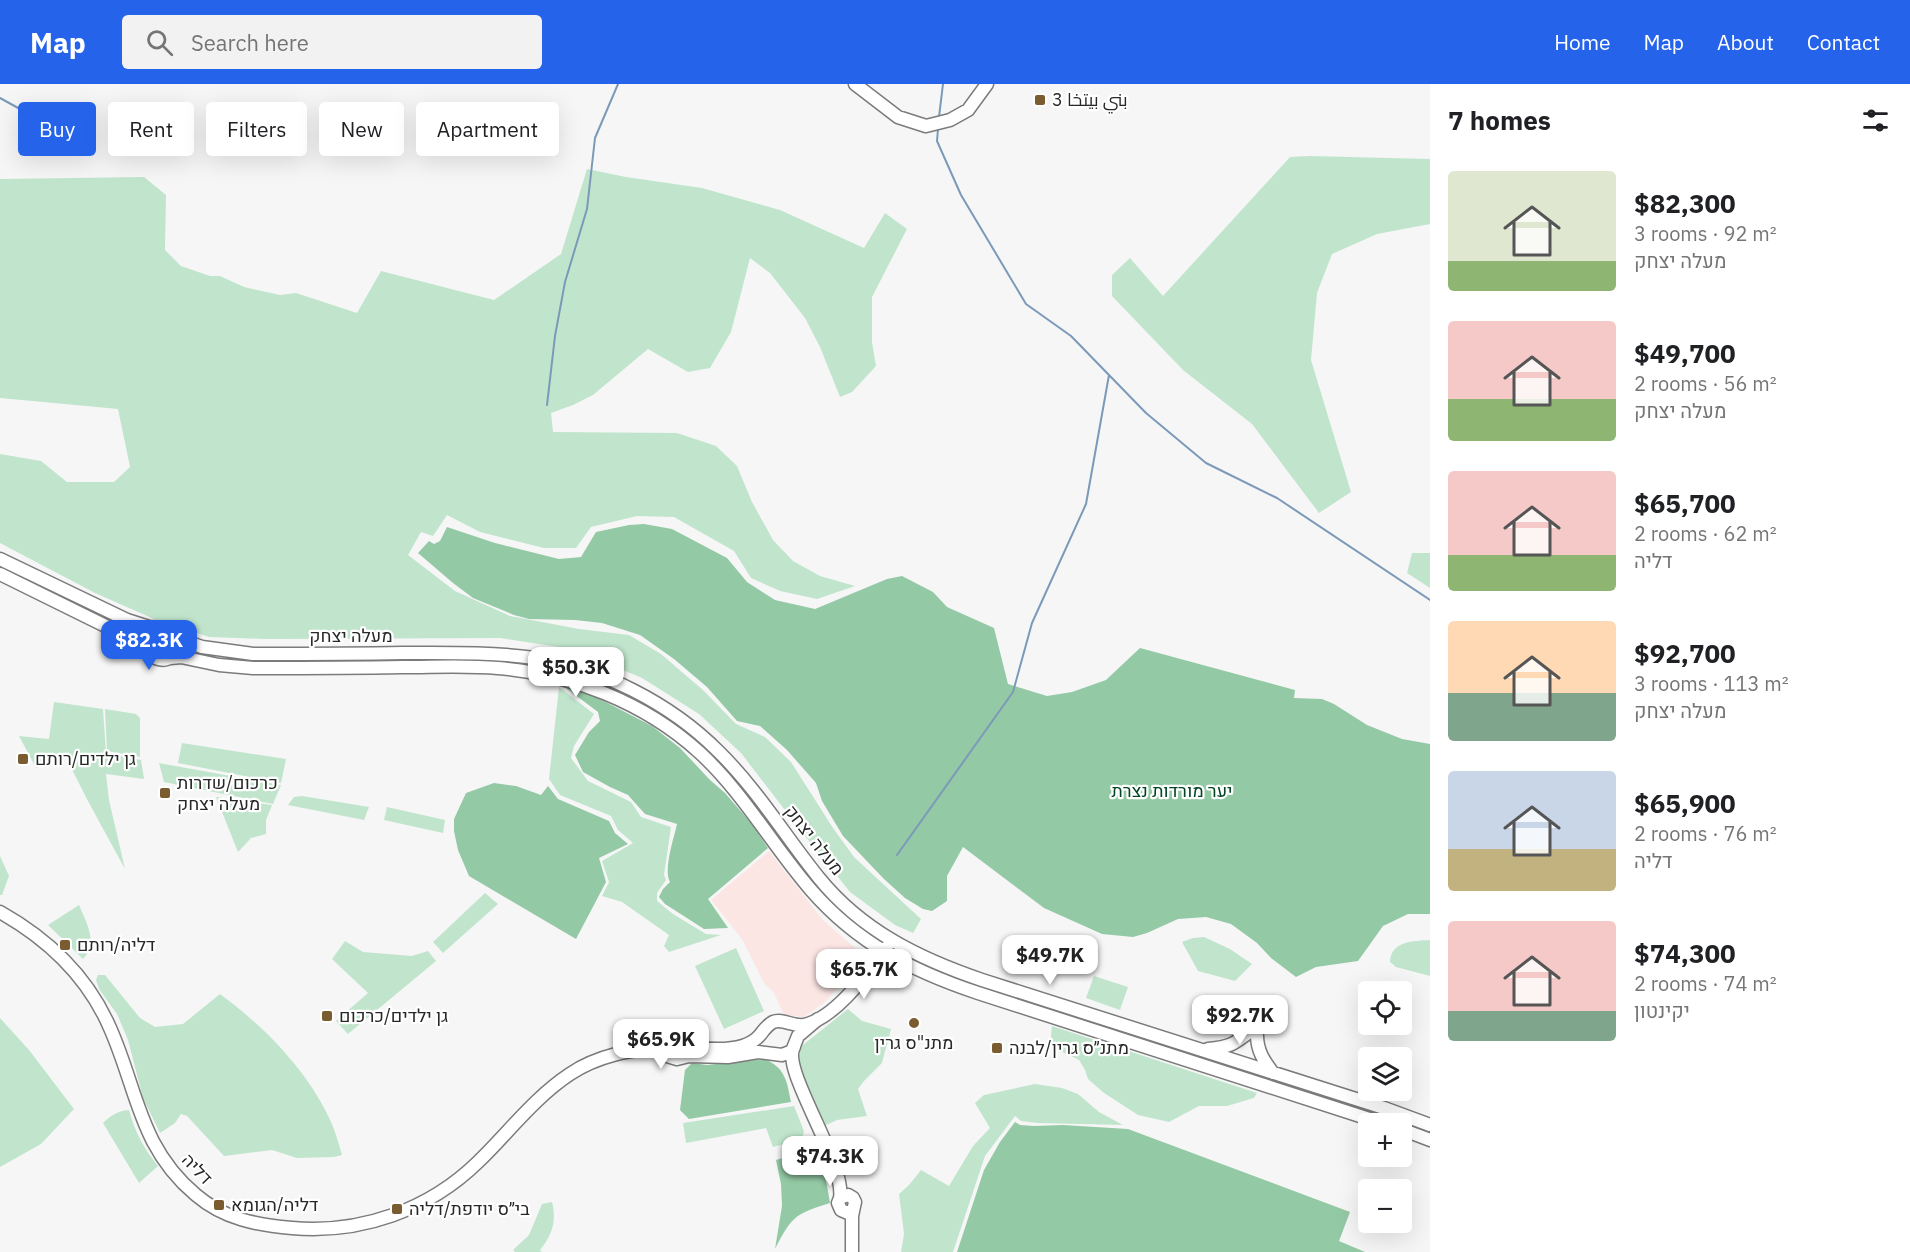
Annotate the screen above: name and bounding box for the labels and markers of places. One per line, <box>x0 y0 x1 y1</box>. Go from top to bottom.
place label: بني بيتخا 3 <box>1052 88 1128 114</box>
marker: بني بيتخا 3 <box>1033 93 1047 107</box>
pin: $82.3K <box>100 620 198 671</box>
pin: $50.3K <box>527 647 625 698</box>
place label: גן ילדים/רותם <box>35 747 136 770</box>
marker: גן ילדים/רותם <box>16 752 30 766</box>
place label: כרכום/שדרות מעלה יצחק <box>177 771 278 815</box>
marker: כרכום/שדרות מעלה יצחק <box>158 786 172 800</box>
place label: דליה/רותם <box>77 933 155 956</box>
pin: $49.7K <box>1001 935 1099 986</box>
marker: דליה/רותם <box>58 938 72 952</box>
pin: $65.7K <box>815 949 913 1000</box>
pin: $92.7K <box>1191 995 1289 1046</box>
place label: גן ילדים/כרכום <box>339 1004 448 1027</box>
marker: גן ילדים/כרכום <box>320 1009 334 1023</box>
marker: מתנ"ס גרין <box>907 1016 921 1030</box>
pin: $65.9K <box>612 1019 710 1070</box>
place label: מתנ"ס גרין <box>875 1031 953 1054</box>
place label: מתנ״ס גרין/לבנה <box>1009 1036 1129 1059</box>
marker: מתנ״ס גרין/לבנה <box>990 1041 1004 1055</box>
pin: $74.3K <box>781 1136 879 1187</box>
place label: דליה/הגומא <box>231 1193 318 1216</box>
place label: בי״ס יודפת/דליה <box>409 1197 530 1220</box>
marker: דליה/הגומא <box>212 1198 226 1212</box>
marker: בי״ס יודפת/דליה <box>390 1202 404 1216</box>

